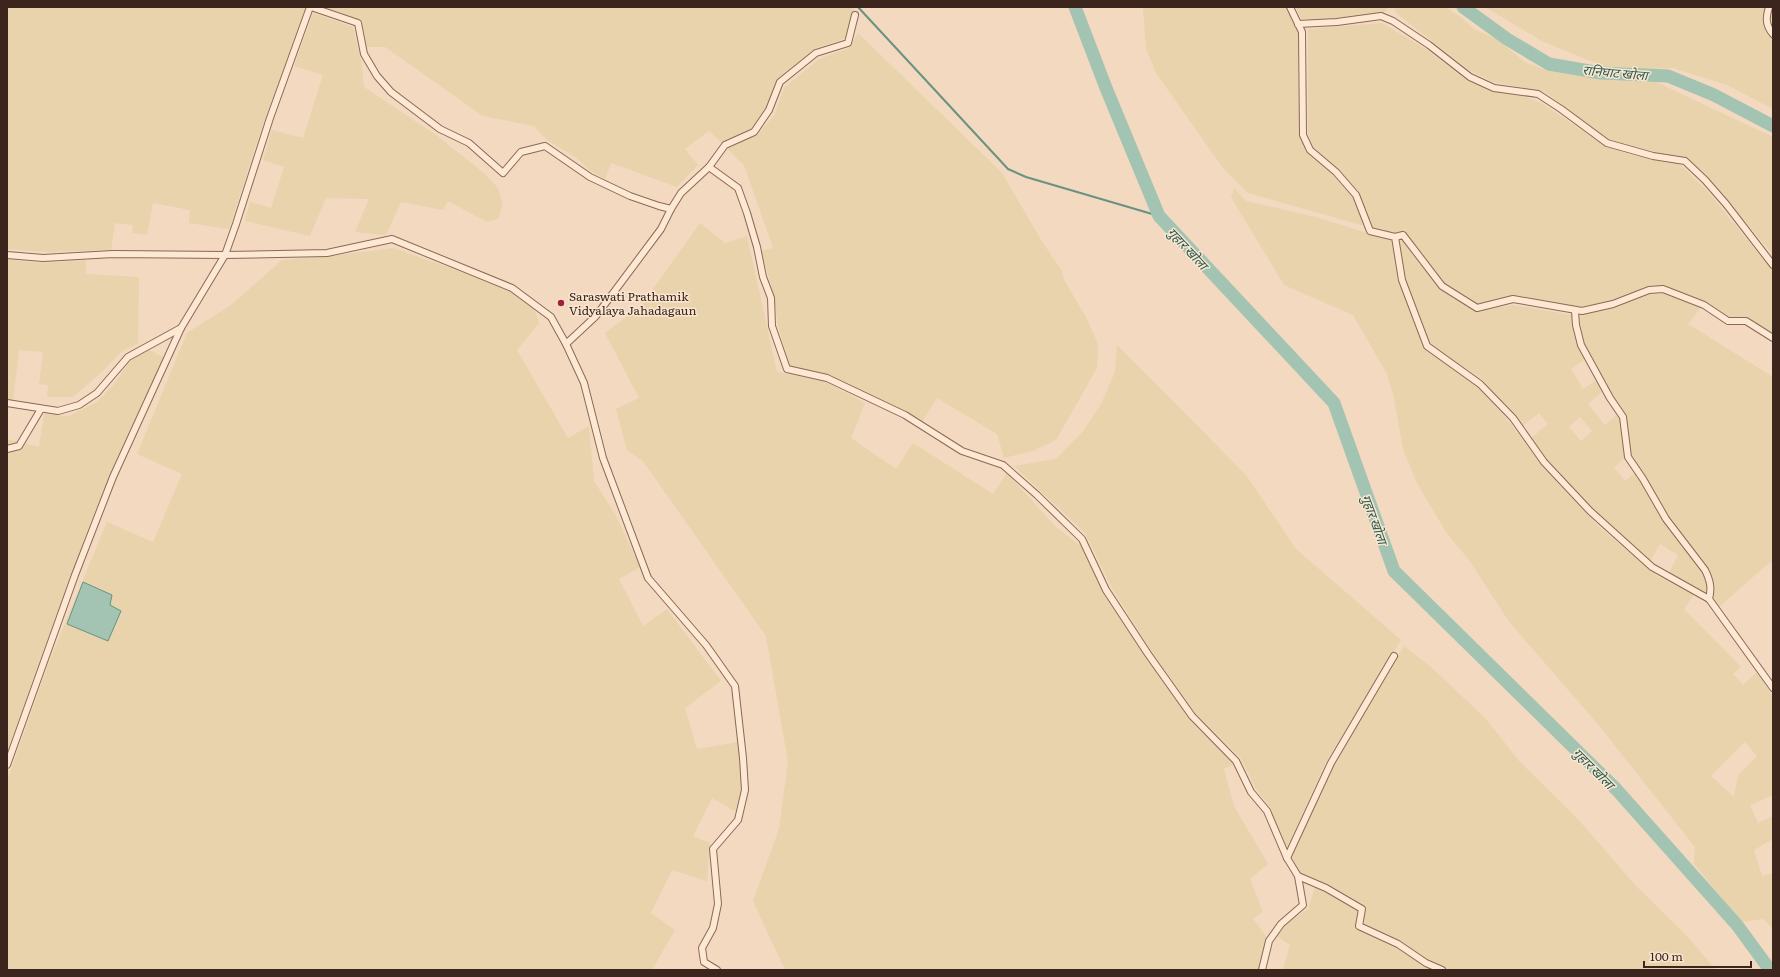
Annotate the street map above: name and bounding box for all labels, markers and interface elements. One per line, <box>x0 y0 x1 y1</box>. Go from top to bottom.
water label: रानिघाट खोला <box>1582 60 1651 85</box>
water label: गुहार खोला <box>1163 223 1214 275</box>
place label: Saraswati Prathamik Vidyalaya Jahadagaun <box>569 287 696 319</box>
marker: Saraswati Prathamik Vidyalaya Jahadagaun <box>556 298 566 308</box>
water label: गुहार खोला <box>1357 492 1394 549</box>
water label: गुहार खोला <box>1569 743 1621 795</box>
scale bar <box>1644 943 1751 969</box>
text: 100 m <box>1650 947 1683 965</box>

